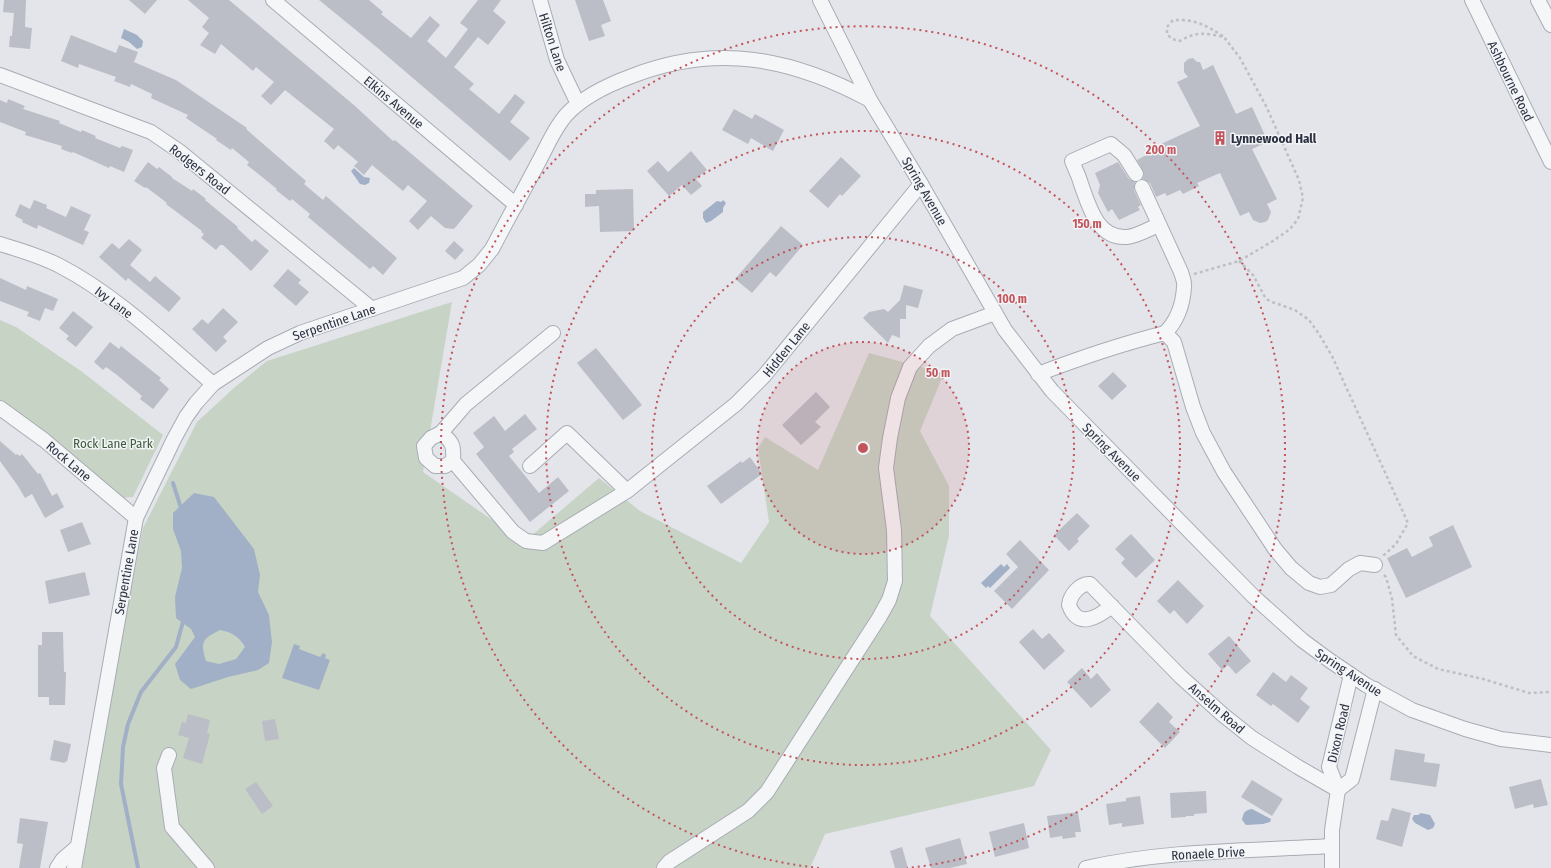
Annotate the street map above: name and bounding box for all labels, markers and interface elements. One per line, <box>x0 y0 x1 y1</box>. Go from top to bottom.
street label: Hilton Lane <box>536 11 569 73</box>
street label: Ashbourne Road <box>1485 39 1536 124</box>
street label: Elkins Avenue <box>361 73 427 132</box>
building icon: Lynnewood Hall <box>1212 130 1228 146</box>
place label: Lynnewood Hall <box>1231 131 1317 146</box>
street label: Rodgers Road <box>166 141 233 198</box>
text: 200 m <box>1145 143 1176 157</box>
street label: Spring Avenue <box>899 154 950 228</box>
text: 150 m <box>1072 217 1102 231</box>
street label: Ivy Lane <box>92 283 136 321</box>
text: 100 m <box>997 292 1027 306</box>
street label: Serpentine Lane <box>291 301 378 344</box>
street label: Hidden Lane <box>760 319 813 380</box>
text: 50 m <box>926 366 950 380</box>
street label: Spring Avenue <box>1079 420 1144 485</box>
park label: Rock Lane Park <box>73 436 154 451</box>
street label: Rock Lane <box>43 438 94 484</box>
centre of rings <box>856 441 870 455</box>
street label: Serpentine Lane <box>112 528 141 616</box>
street label: Spring Avenue <box>1313 645 1385 699</box>
street label: Anselm Road <box>1186 680 1248 737</box>
street label: Dixon Road <box>1324 702 1353 764</box>
street label: Ronaele Drive <box>1171 844 1245 863</box>

